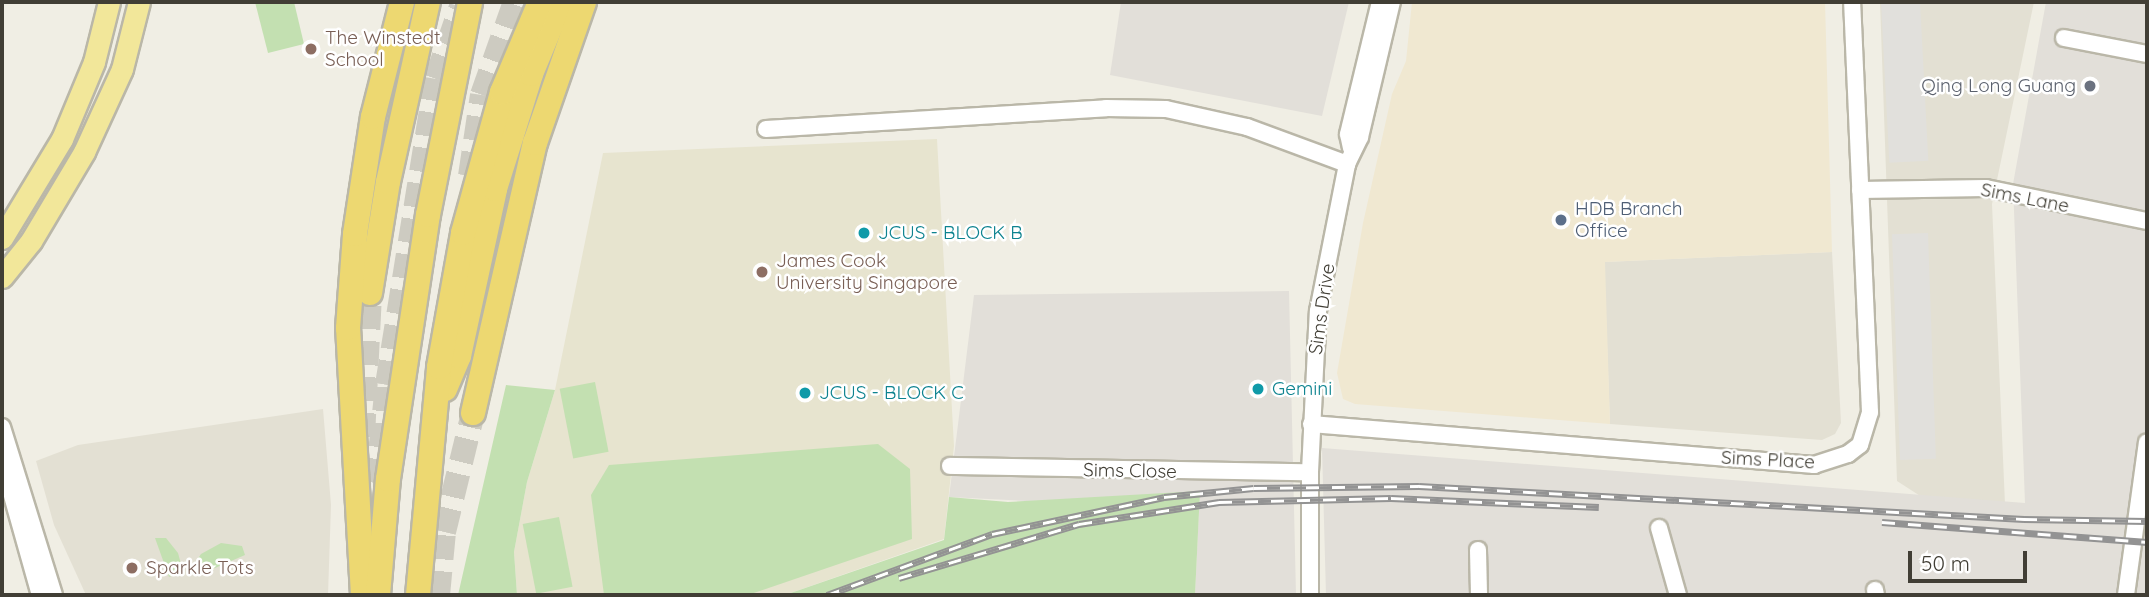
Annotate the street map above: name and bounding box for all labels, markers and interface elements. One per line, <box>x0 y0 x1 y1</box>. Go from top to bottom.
place label: The Winstedt School <box>325 27 441 71</box>
marker: The Winstedt School <box>303 41 319 57</box>
place label: Qing Long Guang <box>1921 75 2076 97</box>
marker: Qing Long Guang <box>2082 78 2098 94</box>
street label: Sims Lane <box>1979 178 2071 218</box>
place label: HDB Branch Office <box>1575 198 1682 242</box>
marker: HDB Branch Office <box>1553 212 1569 228</box>
place label: JCUS - BLOCK B <box>878 222 1023 244</box>
marker: JCUS - BLOCK B <box>856 225 872 241</box>
place label: James Cook University Singapore <box>776 250 958 294</box>
street label: Sims Drive <box>1304 262 1340 356</box>
marker: James Cook University Singapore <box>754 264 770 280</box>
place label: Gemini <box>1272 378 1332 400</box>
marker: Gemini <box>1250 381 1266 397</box>
place label: JCUS - BLOCK C <box>819 382 964 404</box>
marker: JCUS - BLOCK C <box>797 385 813 401</box>
street label: Sims Place <box>1720 446 1816 474</box>
street label: Sims Close <box>1083 459 1177 483</box>
scale bar <box>1911 538 2030 582</box>
text: 50 m <box>1921 550 1970 576</box>
place label: Sparkle Tots <box>146 557 254 579</box>
marker: Sparkle Tots <box>124 560 140 576</box>

